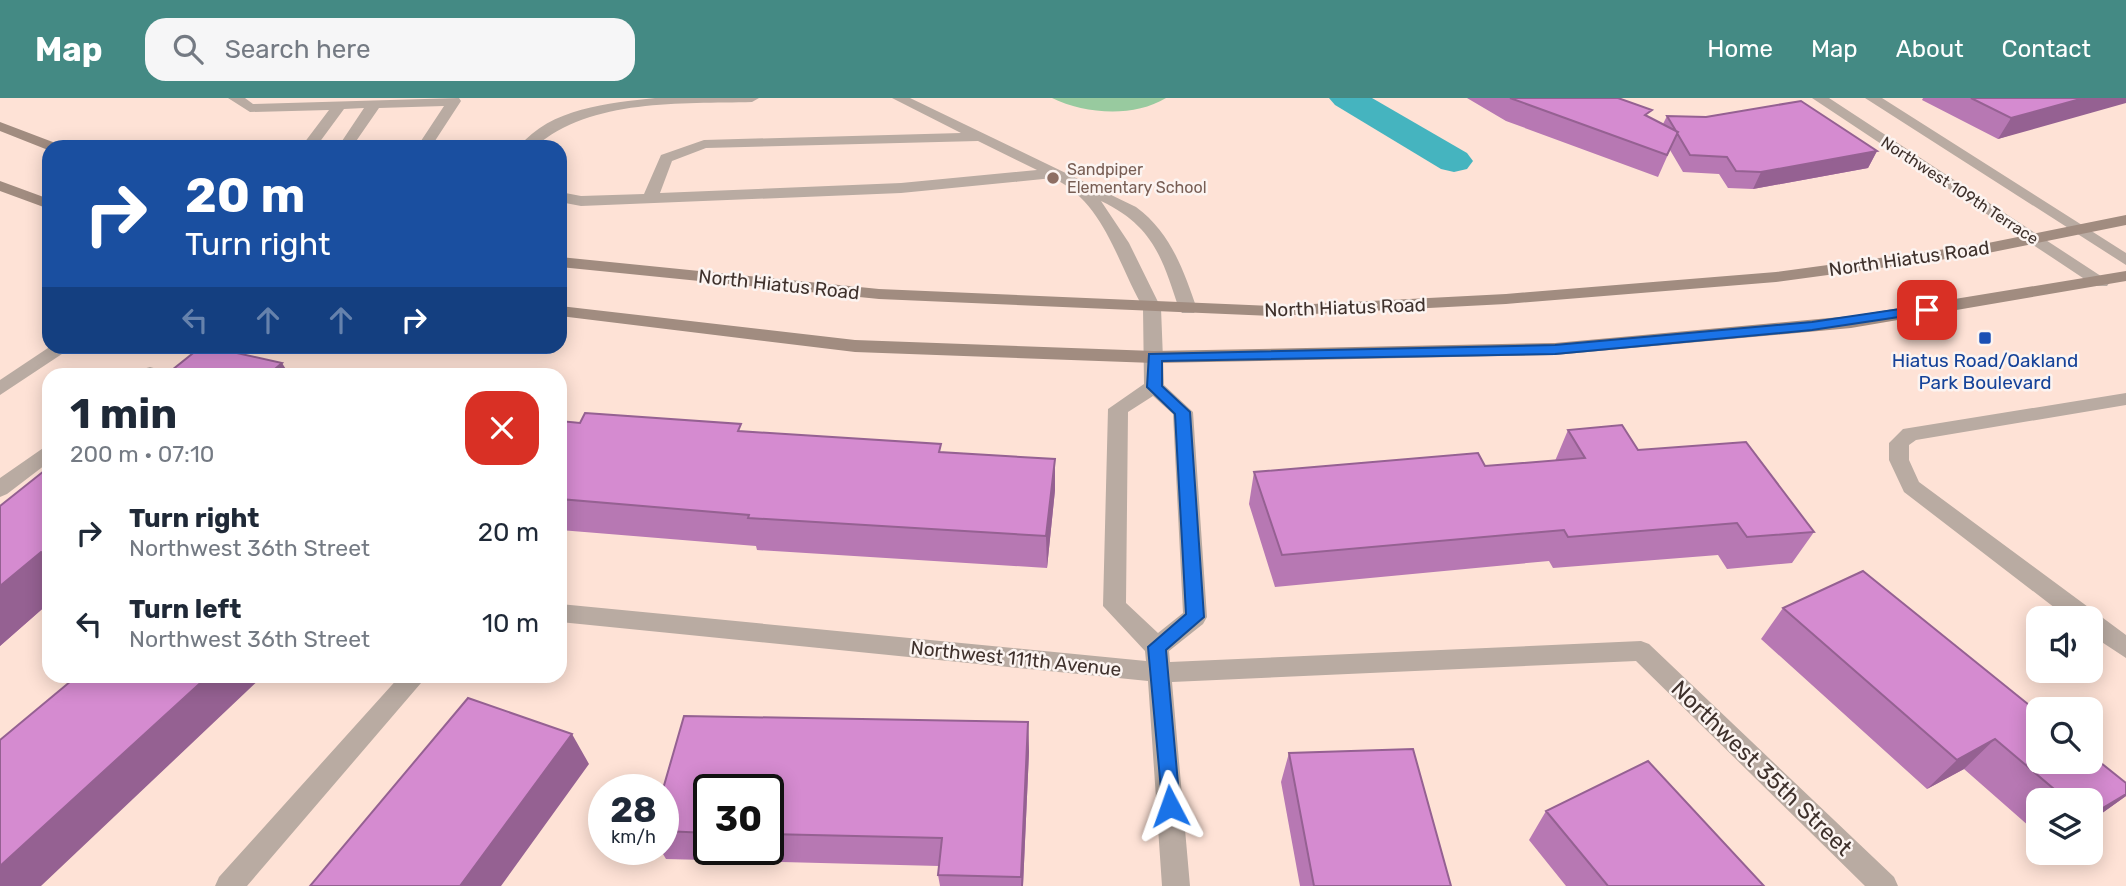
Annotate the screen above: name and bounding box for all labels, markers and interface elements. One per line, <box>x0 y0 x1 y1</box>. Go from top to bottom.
search box <box>145 18 635 81</box>
text: Map <box>35 30 103 69</box>
icon: search <box>169 30 207 68</box>
text: Search here <box>225 34 370 65</box>
text: Home <box>1707 35 1773 63</box>
text: Map <box>1811 35 1858 63</box>
text: About <box>1896 35 1964 63</box>
text: Contact <box>2002 35 2091 63</box>
street label: Northwest 109th Terrace <box>1878 132 2042 248</box>
place label: Sandpiper Elementary School <box>1067 160 1207 197</box>
text: 20 m <box>185 166 306 224</box>
icon: right <box>70 168 161 259</box>
marker: Sandpiper Elementary School <box>1045 170 1061 186</box>
text: Turn right <box>185 225 330 263</box>
street label: North Hiatus Road <box>1827 236 1991 281</box>
street label: North Hiatus Road <box>697 265 861 304</box>
pin <box>1897 280 1957 340</box>
icon: arrive <box>1908 291 1946 329</box>
street label: North Hiatus Road <box>1264 293 1426 322</box>
icon: left <box>176 301 214 339</box>
icon: ahead <box>249 301 287 339</box>
icon: ahead <box>322 301 360 339</box>
icon: right <box>395 301 433 339</box>
marker: Hiatus Road/Oakland Park Boulevard <box>1977 330 1993 346</box>
place label: Hiatus Road/Oakland Park Boulevard <box>1892 349 2078 394</box>
text: 1 min <box>70 389 177 439</box>
button: close <box>465 391 539 465</box>
text: 200 m · 07:10 <box>70 440 214 468</box>
text: Turn right <box>129 503 259 534</box>
icon: right <box>70 514 108 552</box>
text: 20 m <box>478 517 539 548</box>
text: Northwest 36th Street <box>129 534 370 562</box>
text: Turn left <box>129 594 241 625</box>
icon: left <box>70 605 108 643</box>
map controls <box>2026 606 2103 865</box>
button: sound <box>2026 606 2103 683</box>
text: 10 m <box>482 608 539 639</box>
text: Northwest 36th Street <box>129 625 370 653</box>
street label: Northwest 111th Avenue <box>909 636 1122 681</box>
street label: Northwest 35th Street <box>1666 674 1858 862</box>
button: search <box>2026 697 2103 774</box>
position arrow <box>1133 769 1207 843</box>
speed limit sign: 30 <box>693 774 784 865</box>
button: layers <box>2026 788 2103 865</box>
text: 28 <box>610 789 657 831</box>
text: km/h <box>611 826 656 848</box>

